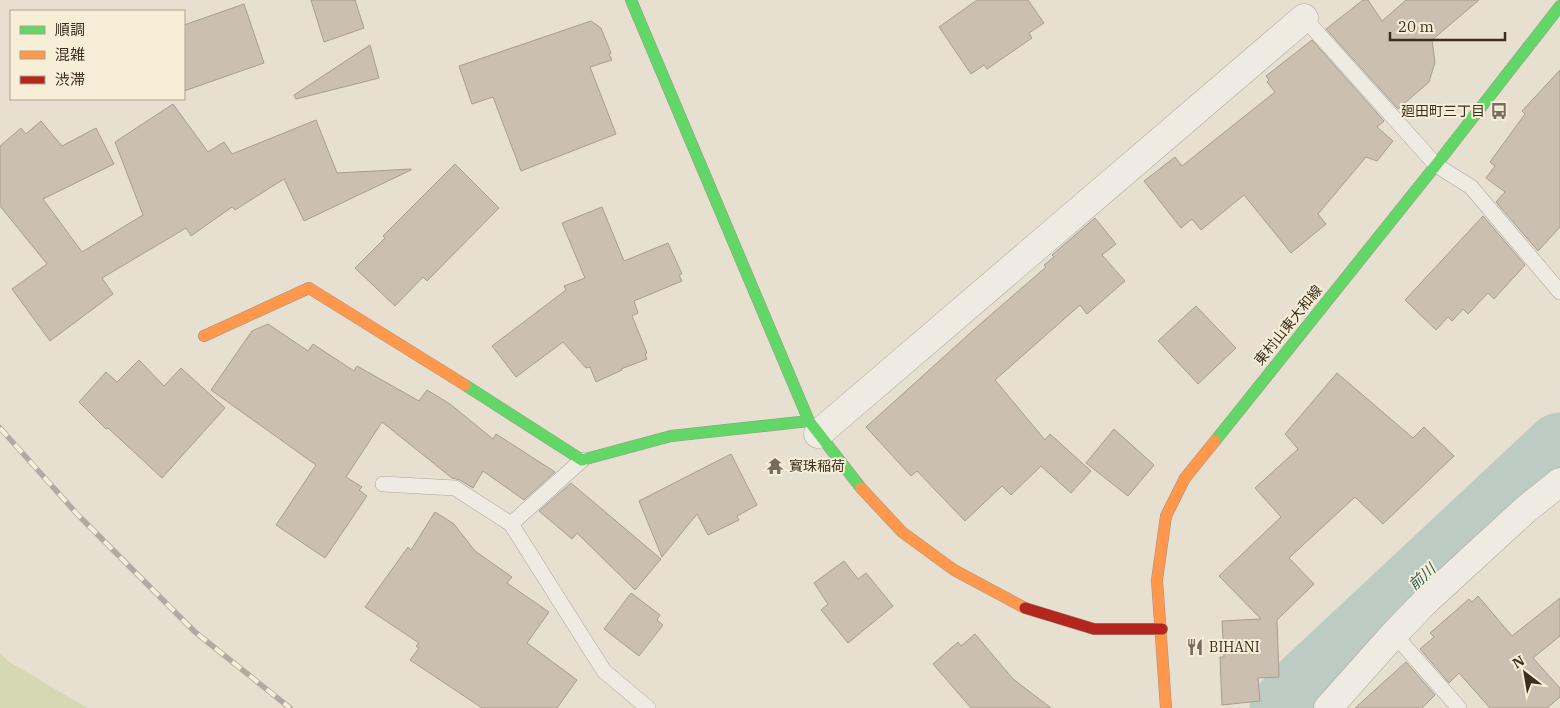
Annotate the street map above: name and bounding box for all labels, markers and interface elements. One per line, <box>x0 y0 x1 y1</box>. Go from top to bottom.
legend <box>10 10 185 100</box>
scale bar <box>1390 10 1505 42</box>
text: 20 m <box>1398 17 1434 36</box>
text: 順調 <box>55 20 85 39</box>
text: 混雑 <box>55 45 85 64</box>
text: 渋滞 <box>55 70 85 89</box>
bus stop icon: 廻田町三丁目 <box>1489 101 1509 121</box>
place label: 廻田町三丁目 <box>1401 102 1485 120</box>
street label: 東村山東大和線 <box>1250 281 1326 369</box>
temple icon: 寳珠稲荷 <box>765 456 785 476</box>
place label: 寳珠稲荷 <box>789 457 845 475</box>
water label: 前川 <box>1404 558 1441 594</box>
restaurant icon: BIHANI <box>1185 637 1205 657</box>
place label: BIHANI <box>1209 638 1260 656</box>
north arrow <box>1500 648 1550 698</box>
text: N <box>1509 651 1528 672</box>

